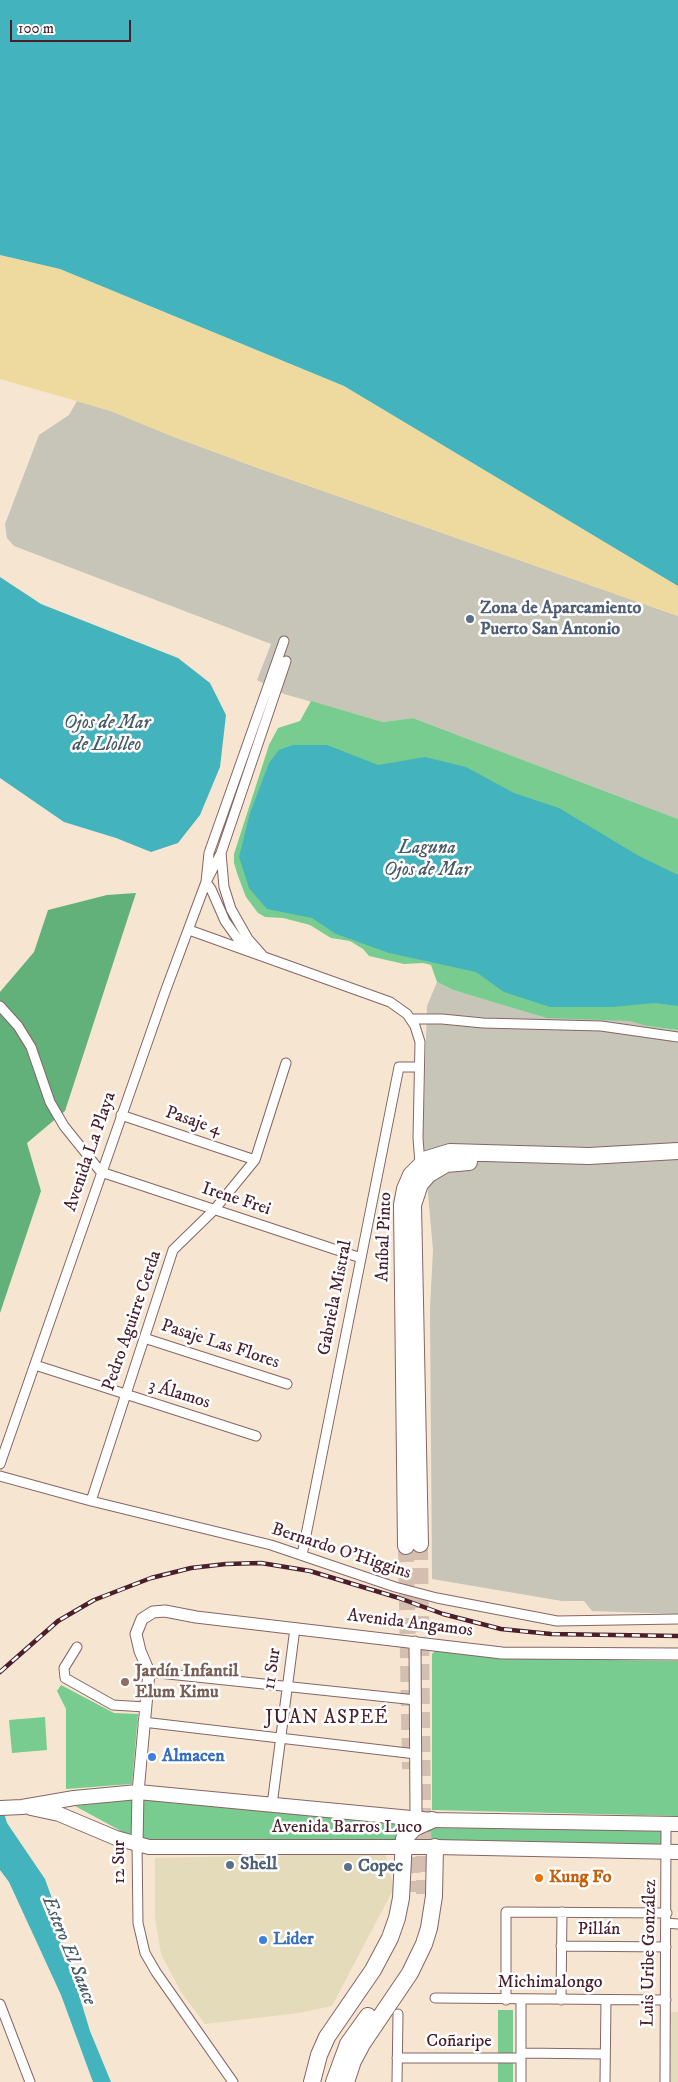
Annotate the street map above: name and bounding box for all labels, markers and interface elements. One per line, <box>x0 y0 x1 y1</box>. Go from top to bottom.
scale bar <box>12 10 134 42</box>
text: 100 m <box>18 19 54 38</box>
place label: Zona de Aparcamiento Puerto San Antonio <box>480 598 641 640</box>
marker: Zona de Aparcamiento Puerto San Antonio <box>464 613 476 625</box>
water label: Ojos de Mar de Llolleo <box>64 713 150 757</box>
water label: Laguna Ojos de Mar <box>384 838 470 882</box>
street label: Avenida La Playa <box>60 1089 122 1215</box>
street label: Pasaje 4 <box>162 1102 224 1142</box>
street label: Irene Frei <box>199 1179 273 1221</box>
street label: Aníbal Pinto <box>373 1192 397 1282</box>
street label: Gabriela Mistral <box>314 1239 358 1357</box>
street label: Pedro Aguirre Cerda <box>99 1248 167 1394</box>
street label: Pasaje Las Flores <box>158 1316 282 1374</box>
street label: 3 Álamos <box>146 1375 212 1415</box>
street label: Bernardo O'Higgins <box>268 1519 414 1585</box>
street label: Avenida Angamos <box>346 1606 474 1642</box>
street label: 11 Sur <box>259 1647 287 1691</box>
place label: Jardín Infantil Elum Kimu <box>135 1661 238 1704</box>
marker: Jardín Infantil Elum Kimu <box>119 1676 131 1688</box>
district label: JUAN ASPEÉ <box>264 1708 390 1730</box>
place label: Almacen <box>162 1746 225 1768</box>
marker: Almacen <box>146 1751 158 1763</box>
street label: Avenida Barros Luco <box>272 1817 422 1839</box>
street label: 12 Sur <box>109 1840 131 1884</box>
place label: Shell <box>240 1854 277 1876</box>
place label: Copec <box>358 1856 403 1878</box>
marker: Shell <box>224 1859 236 1871</box>
marker: Copec <box>342 1861 354 1873</box>
place label: Kung Fo <box>549 1867 611 1889</box>
marker: Kung Fo <box>533 1872 545 1884</box>
street label: Luis Uribe González <box>638 1879 662 2027</box>
water label: Estero El Sauce <box>36 1893 100 2009</box>
street label: Pillán <box>578 1919 620 1941</box>
place label: Lider <box>273 1929 314 1951</box>
marker: Lider <box>257 1934 269 1946</box>
street label: Michimalongo <box>497 1972 603 1994</box>
street label: Coñaripe <box>426 2031 492 2053</box>

